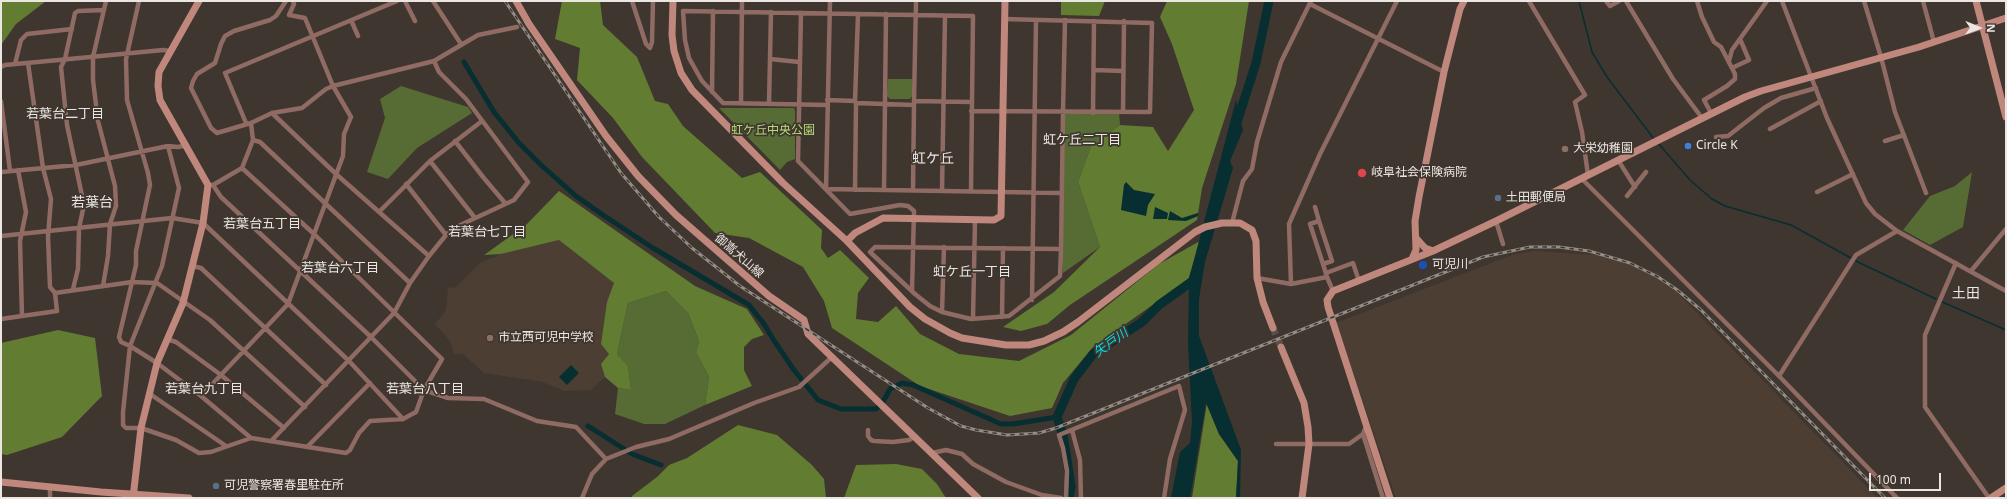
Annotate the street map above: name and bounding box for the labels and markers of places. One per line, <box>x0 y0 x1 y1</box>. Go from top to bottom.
place label: Circle K <box>1696 139 1738 153</box>
marker: Circle K <box>1683 141 1693 151</box>
place label: 大栄幼稚園 <box>1573 142 1633 156</box>
marker: 大栄幼稚園 <box>1560 144 1570 154</box>
place label: 岐阜社会保険病院 <box>1371 166 1467 180</box>
marker: 岐阜社会保険病院 <box>1356 167 1368 179</box>
place label: 土田郵便局 <box>1506 191 1566 205</box>
marker: 土田郵便局 <box>1493 193 1503 203</box>
place label: 可児川 <box>1432 258 1468 272</box>
marker: 可児川 <box>1417 259 1429 271</box>
place label: 市立西可児中学校 <box>498 331 594 345</box>
marker: 市立西可児中学校 <box>485 333 495 343</box>
place label: 可児警察署春里駐在所 <box>224 479 344 493</box>
marker: 可児警察署春里駐在所 <box>211 481 221 491</box>

